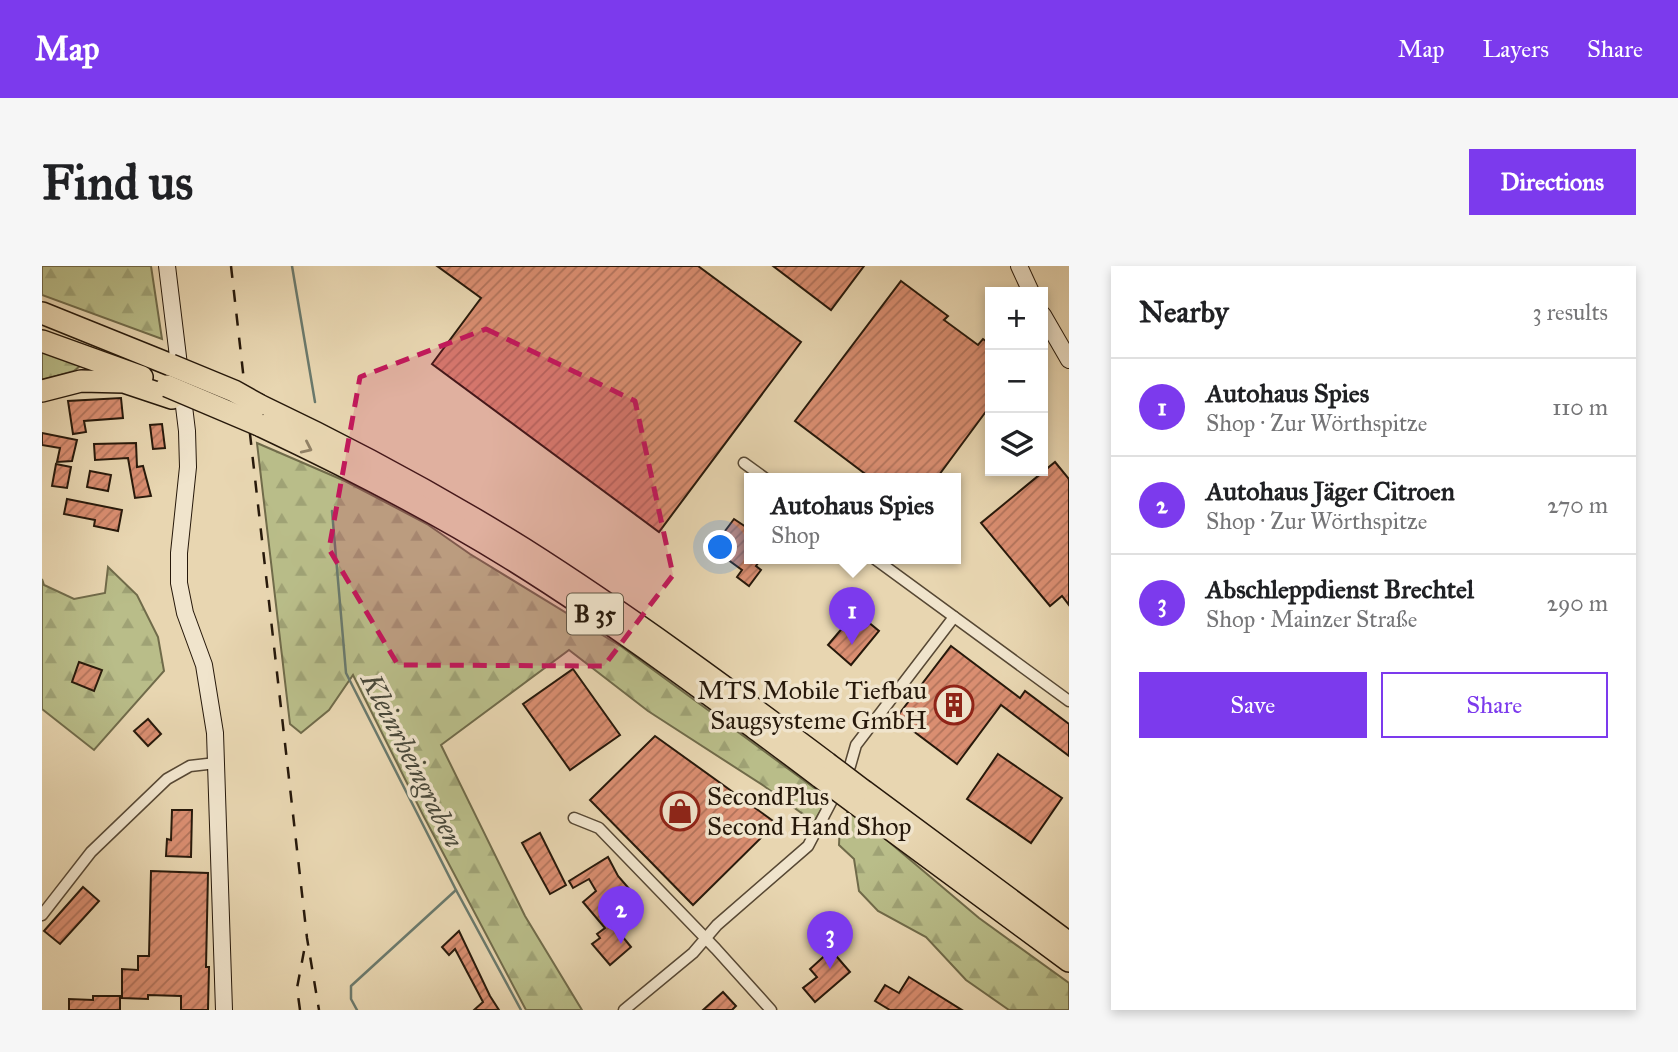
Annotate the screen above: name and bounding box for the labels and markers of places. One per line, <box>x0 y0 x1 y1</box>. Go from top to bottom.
pin: 1 <box>829 587 875 645</box>
place label: MTS Mobile Tiefbau Saugsysteme GmbH <box>697 674 927 736</box>
building icon: MTS Mobile Tiefbau Saugsysteme GmbH <box>933 684 975 726</box>
place label: SecondPlus Second Hand Shop <box>707 780 912 842</box>
shop icon: SecondPlus Second Hand Shop <box>659 790 701 832</box>
pin: 2 <box>598 886 644 944</box>
pin: 3 <box>807 911 853 969</box>

